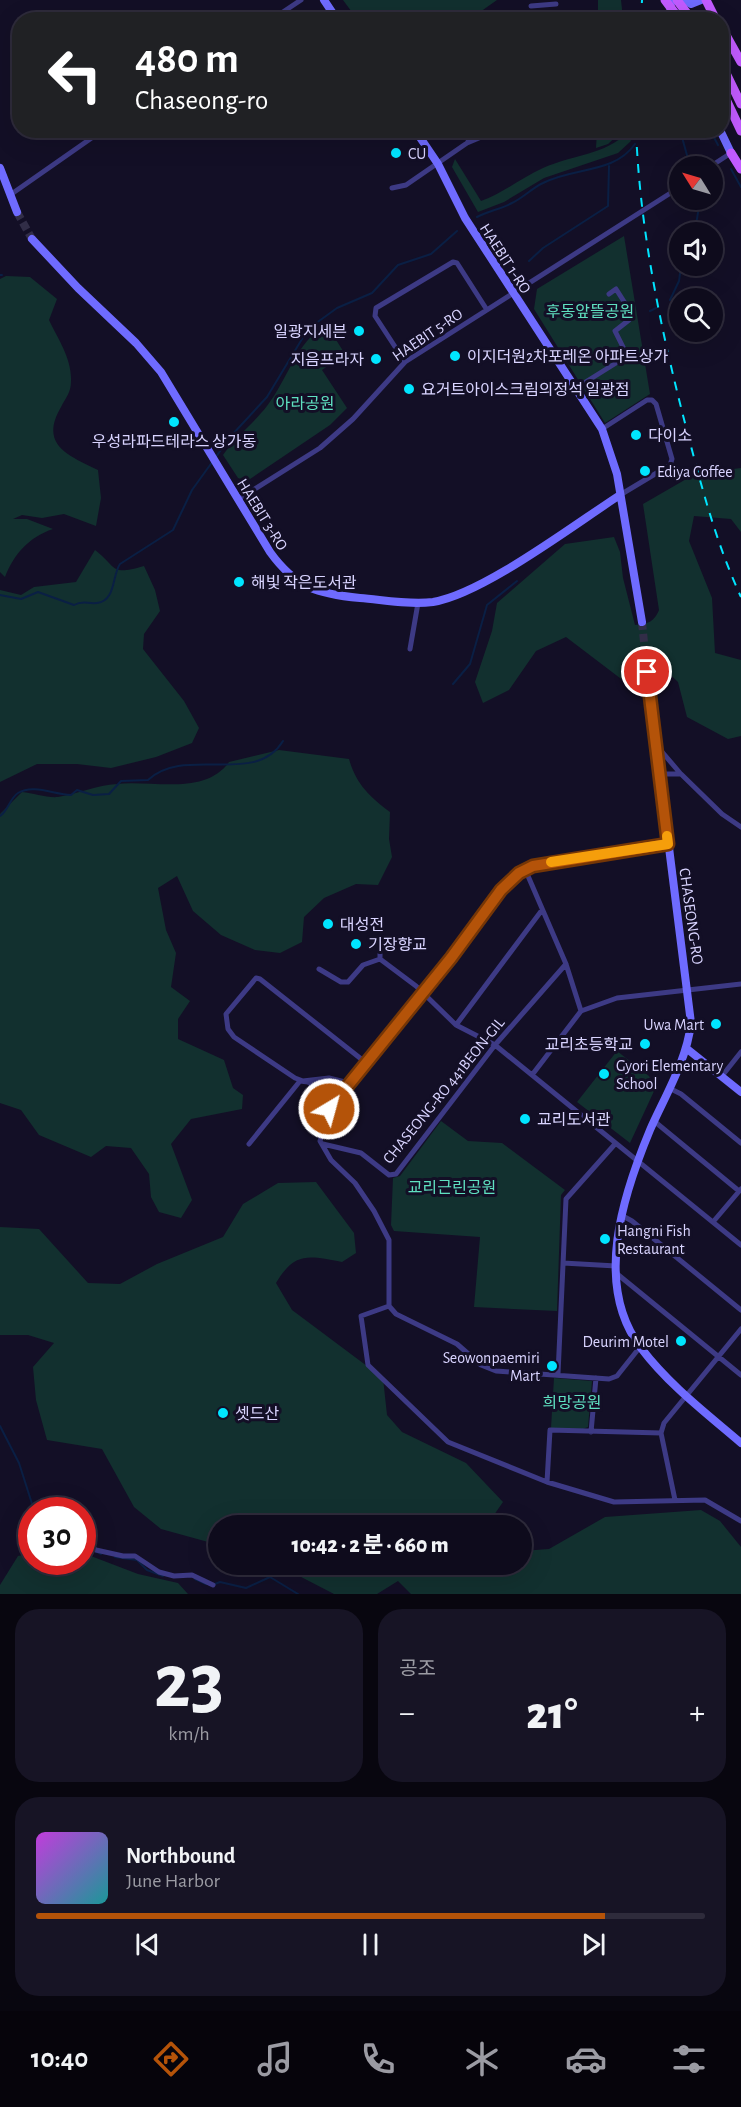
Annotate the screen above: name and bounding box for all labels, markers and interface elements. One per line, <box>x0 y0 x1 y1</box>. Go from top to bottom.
icon: left <box>36 36 114 114</box>
text: 480 m <box>135 38 239 80</box>
text: Chaseong-ro <box>135 87 268 114</box>
marker: CU <box>389 146 403 160</box>
place label: CU <box>408 146 426 162</box>
north arrow <box>669 156 723 210</box>
map controls <box>669 156 723 342</box>
street label: HAEBIT 1-RO <box>477 221 534 296</box>
button: sound <box>669 222 723 276</box>
button: search <box>669 288 723 342</box>
park label: 후동앞뜰공원 <box>546 304 634 320</box>
street label: HAEBIT 5-RO <box>389 306 466 364</box>
place label: 일광지세븐 <box>273 324 347 340</box>
marker: 일광지세븐 <box>352 324 366 338</box>
marker: 이지더원2차포레온 아파트상가 <box>448 349 462 363</box>
place label: 이지더원2차포레온 아파트상가 <box>467 349 669 365</box>
place label: 지음프라자 <box>290 352 364 368</box>
marker: 지음프라자 <box>369 352 383 366</box>
marker: 요거트아이스크림의정석 일광점 <box>402 382 416 396</box>
place label: 요거트아이스크림의정석 일광점 <box>421 382 630 398</box>
park label: 아라공원 <box>276 396 334 412</box>
marker: 우성라파드테라스 상가동 <box>167 415 181 429</box>
marker: 다이소 <box>629 428 643 442</box>
place label: 다이소 <box>648 428 692 444</box>
place label: 우성라파드테라스 상가동 <box>92 434 257 450</box>
marker: Ediya Coffee <box>638 464 652 478</box>
place label: Ediya Coffee <box>657 464 733 481</box>
street label: HAEBIT 3-RO <box>234 476 290 553</box>
marker: 해빛 작은도서관 <box>232 575 246 589</box>
place label: 해빛 작은도서관 <box>251 575 357 591</box>
pin <box>621 646 672 697</box>
icon: arrive <box>630 655 663 688</box>
street label: CHASEONG-RO <box>676 867 706 965</box>
marker: 대성전 <box>321 917 335 931</box>
place label: 대성전 <box>340 917 384 933</box>
marker: 기장향교 <box>349 937 363 951</box>
place label: 기장향교 <box>368 937 427 953</box>
street label: CHASEONG-RO 441BEON-GIL <box>380 1014 508 1167</box>
place label: Uwa Mart <box>643 1017 704 1033</box>
marker: Uwa Mart <box>709 1017 723 1031</box>
place label: 교리초등학교 <box>545 1036 633 1053</box>
marker: 교리초등학교 <box>638 1037 652 1051</box>
place label: Gyori Elementary School <box>616 1058 723 1092</box>
marker: Gyori Elementary School <box>597 1067 611 1081</box>
position arrow <box>297 1077 361 1141</box>
marker: 교리도서관 <box>518 1112 532 1126</box>
place label: 교리도서관 <box>537 1112 611 1128</box>
park label: 교리근린공원 <box>408 1180 496 1196</box>
place label: Hangni Fish Restaurant <box>617 1223 691 1257</box>
marker: Hangni Fish Restaurant <box>598 1232 612 1246</box>
place label: Deurim Motel <box>582 1334 669 1350</box>
marker: Deurim Motel <box>674 1334 688 1348</box>
place label: Seowonpaemiri Mart <box>443 1350 540 1384</box>
marker: Seowonpaemiri Mart <box>545 1359 559 1373</box>
park label: 희망공원 <box>543 1395 601 1411</box>
marker: 셋드산 <box>216 1406 230 1420</box>
place label: 셋드산 <box>235 1406 279 1422</box>
speed limit sign: 30 <box>18 1497 96 1575</box>
text: 10:42 · 2 분 · 660 m <box>291 1534 449 1556</box>
text: 23 <box>154 1644 224 1722</box>
text: 공조 <box>399 1659 436 1679</box>
text: 21° <box>526 1692 578 1737</box>
text: − <box>399 1697 415 1730</box>
text: + <box>689 1697 705 1730</box>
text: km/h <box>168 1724 210 1744</box>
text: Northbound <box>126 1845 235 1867</box>
text: June Harbor <box>126 1871 220 1891</box>
icon: previous <box>131 1928 164 1961</box>
icon: pause <box>354 1928 387 1961</box>
icon: next <box>577 1928 610 1961</box>
icon: directions <box>150 2038 192 2080</box>
icon: music <box>254 2038 296 2080</box>
icon: phone <box>357 2038 399 2080</box>
icon: climate <box>461 2038 503 2080</box>
icon: car <box>565 2038 607 2080</box>
icon: filters <box>668 2038 710 2080</box>
text: 10:40 <box>31 2045 88 2072</box>

